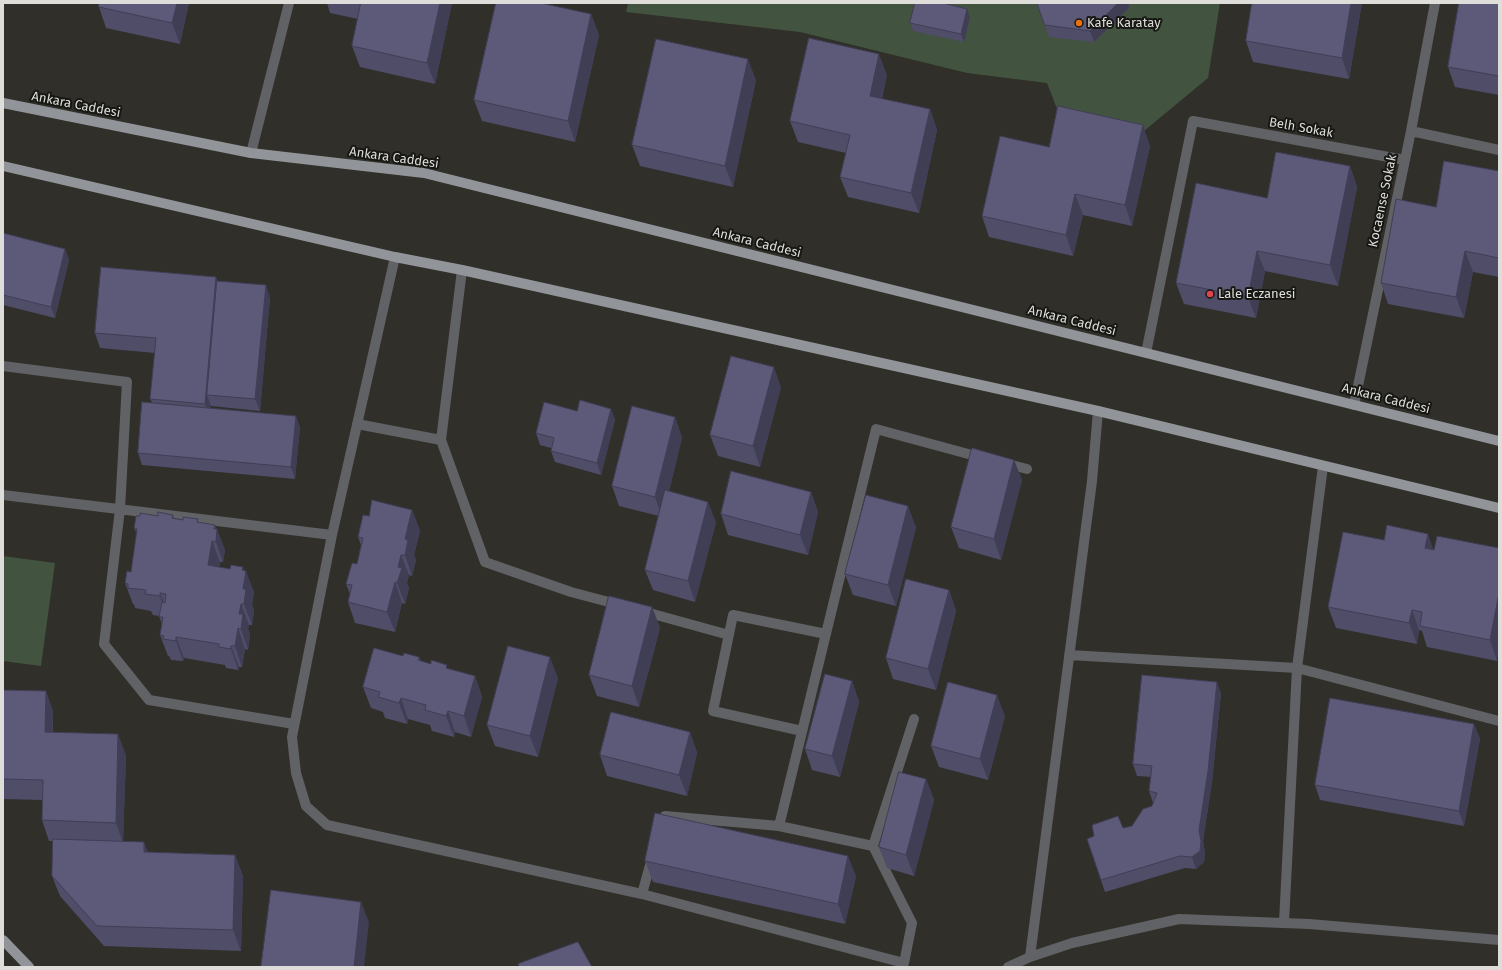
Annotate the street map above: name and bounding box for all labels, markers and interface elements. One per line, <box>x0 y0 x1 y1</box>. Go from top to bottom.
place label: Kafe Karatay <box>1087 15 1161 31</box>
marker: Kafe Karatay <box>1074 18 1084 28</box>
street label: Ankara Caddesi <box>30 89 122 121</box>
street label: Belh Sokak <box>1268 115 1334 141</box>
street label: Ankara Caddesi <box>348 144 440 172</box>
street label: Kocaense Sokak <box>1366 153 1400 249</box>
street label: Ankara Caddesi <box>711 225 803 261</box>
place label: Lale Eczanesi <box>1218 286 1295 302</box>
marker: Lale Eczanesi <box>1205 289 1215 299</box>
street label: Ankara Caddesi <box>1026 303 1118 339</box>
street label: Ankara Caddesi <box>1340 381 1432 417</box>

